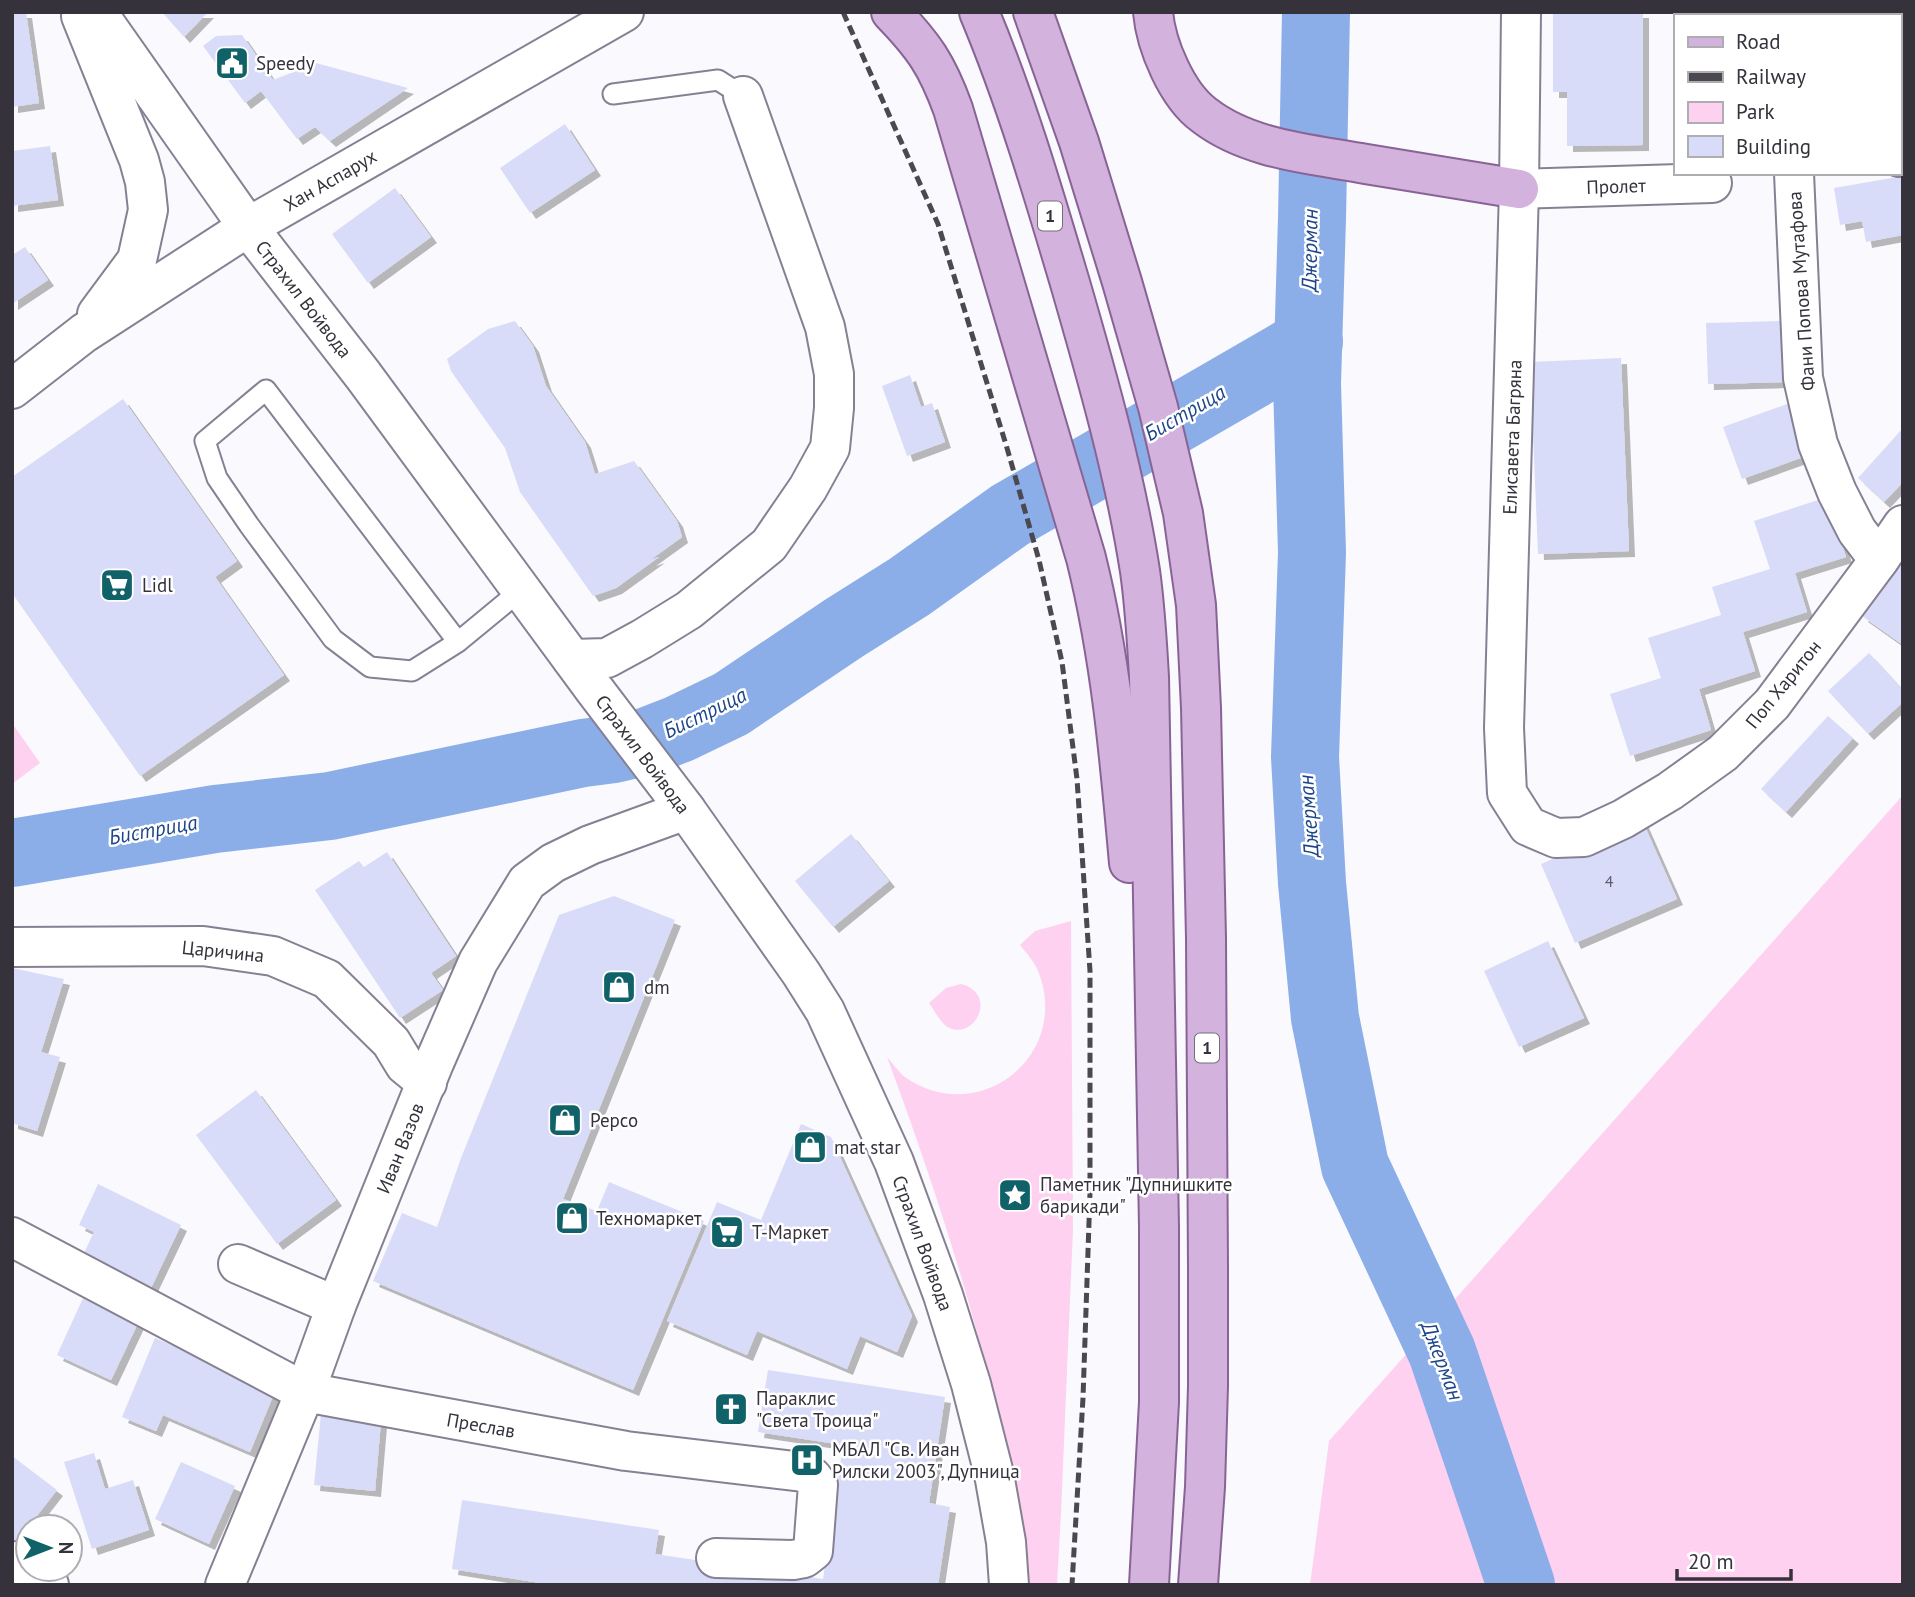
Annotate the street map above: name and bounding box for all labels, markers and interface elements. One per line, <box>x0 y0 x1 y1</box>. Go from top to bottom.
legend <box>1674 14 1901 175</box>
text: Road <box>1736 28 1780 55</box>
public building icon: Speedy <box>213 44 251 82</box>
place label: Speedy <box>256 51 315 75</box>
text: Railway <box>1736 63 1806 90</box>
text: Park <box>1736 98 1775 125</box>
text: Building <box>1736 133 1811 160</box>
street label: Хан Аспарух <box>279 144 381 216</box>
street label: Пролет <box>1586 173 1647 199</box>
street label: Фани Попова Мутафова <box>1782 190 1820 392</box>
road number: 1 <box>1038 202 1062 230</box>
water label: Джерман <box>1295 209 1324 293</box>
street label: Страхил Войвода <box>251 235 357 363</box>
street label: Елисавета Багряна <box>1497 359 1527 515</box>
water label: Бистрица <box>1139 378 1231 447</box>
supermarket icon: Lidl <box>98 566 136 604</box>
place label: Lidl <box>142 573 173 597</box>
street label: Поп Харитон <box>1740 635 1826 733</box>
water label: Бистрица <box>659 680 752 744</box>
street label: Страхил Войвода <box>590 690 696 818</box>
water label: Джерман <box>1292 774 1325 860</box>
water label: Бистрица <box>107 808 200 851</box>
house number: 4 <box>1605 871 1614 891</box>
street label: Царичина <box>181 935 265 967</box>
shop icon: dm <box>600 968 638 1006</box>
place label: dm <box>644 975 670 999</box>
road number: 1 <box>1195 1034 1219 1063</box>
street label: Иван Вазов <box>371 1099 429 1197</box>
shop icon: Pepco <box>546 1101 584 1139</box>
place label: Pepco <box>590 1108 638 1132</box>
shop icon: mat star <box>791 1128 829 1166</box>
place label: mat star <box>834 1135 901 1159</box>
street label: Страхил Войвода <box>887 1172 959 1314</box>
place label: Паметник "Дупнишките барикади" <box>1040 1172 1232 1218</box>
place icon: Паметник "Дупнишките барикади" <box>996 1176 1034 1214</box>
shop icon: Техномаркет <box>553 1199 591 1237</box>
place label: Техномаркет <box>596 1206 702 1230</box>
supermarket icon: Т-Маркет <box>708 1213 746 1251</box>
place label: Т-Маркет <box>752 1220 829 1244</box>
water label: Джерман <box>1414 1316 1470 1404</box>
place label: Параклис "Света Троица" <box>756 1386 879 1432</box>
church icon: Параклис "Света Троица" <box>712 1390 750 1428</box>
street label: Преслав <box>445 1407 517 1443</box>
place label: МБАЛ "Св. Иван Рилски 2003", Дупница <box>832 1437 1020 1483</box>
hospital icon: МБАЛ "Св. Иван Рилски 2003", Дупница <box>788 1441 826 1479</box>
north arrow <box>14 1513 84 1583</box>
scale bar <box>1677 1538 1791 1582</box>
text: N <box>54 1542 78 1554</box>
text: 20 m <box>1688 1548 1734 1575</box>

